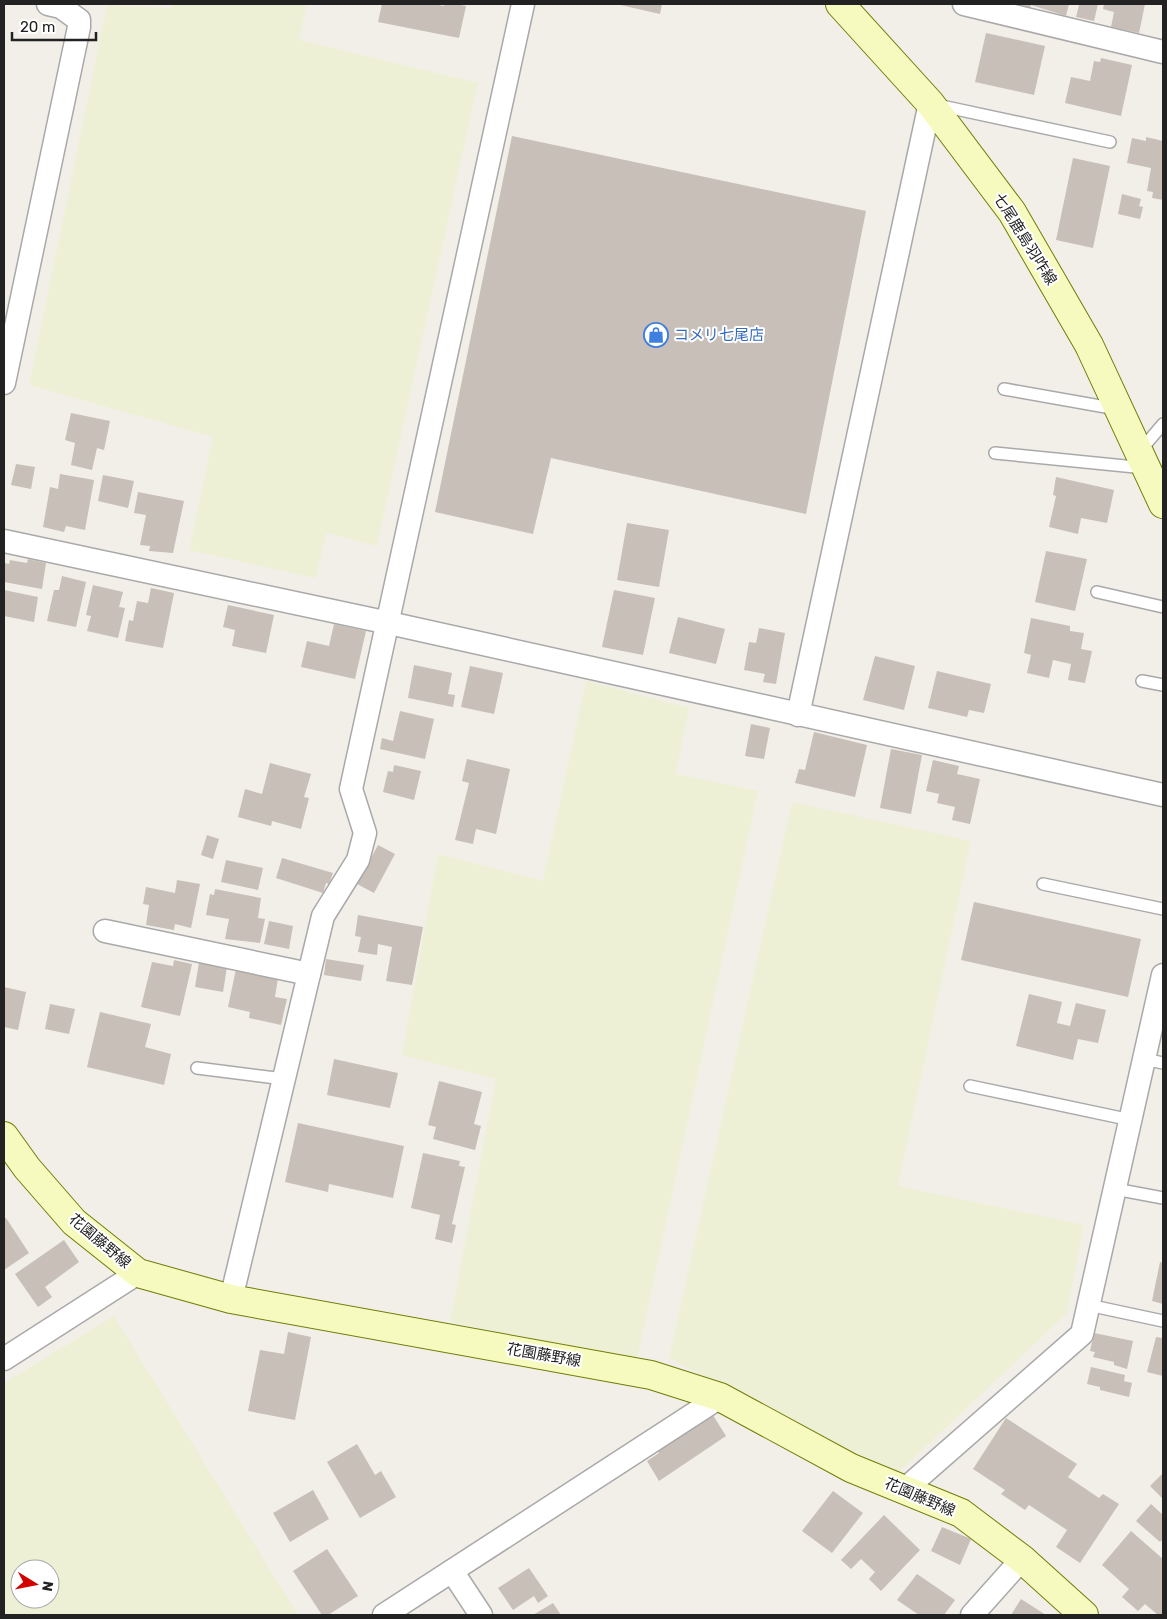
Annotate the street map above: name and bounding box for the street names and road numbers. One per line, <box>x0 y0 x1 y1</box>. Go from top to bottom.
street label: 七尾鹿島羽咋線 <box>990 190 1060 288</box>
street label: 花園藤野線 <box>65 1210 135 1272</box>
street label: 花園藤野線 <box>505 1340 583 1370</box>
street label: 花園藤野線 <box>882 1474 958 1520</box>

